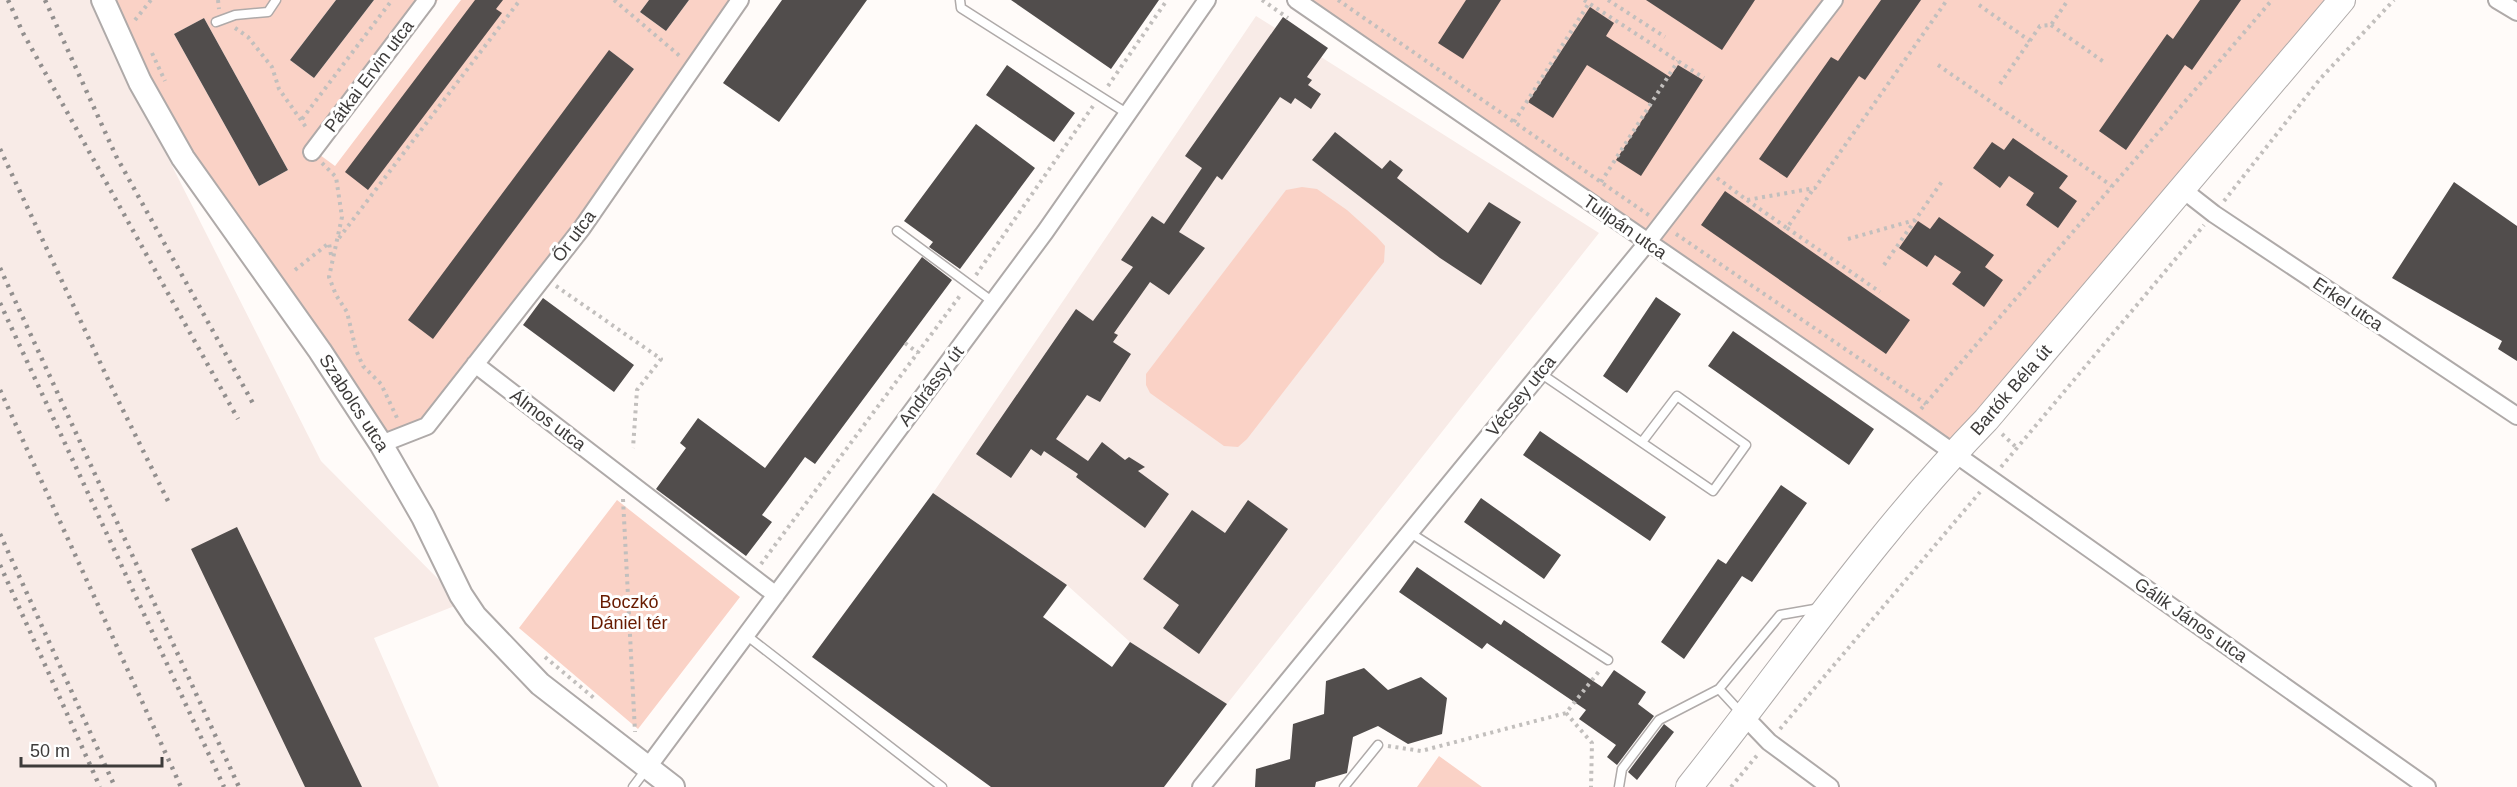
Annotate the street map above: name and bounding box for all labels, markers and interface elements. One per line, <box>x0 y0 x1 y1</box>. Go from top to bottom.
street label: Pátkai Ervin utca <box>320 15 418 136</box>
street label: Tulipán utca <box>1579 191 1671 264</box>
street label: Őr utca <box>547 205 600 266</box>
street label: Erkel utca <box>2309 273 2388 335</box>
street label: Bartók Béla út <box>1966 341 2056 439</box>
street label: Andrássy út <box>894 342 968 430</box>
street label: Szabolcs utca <box>315 351 393 456</box>
street label: Vécsey utca <box>1482 351 1560 440</box>
street label: Álmos utca <box>506 385 590 455</box>
street label: Gálik János utca <box>2131 574 2252 667</box>
park label: Boczkó Dániel tér <box>590 592 668 633</box>
scale bar <box>21 730 162 768</box>
text: 50 m <box>30 741 70 761</box>

